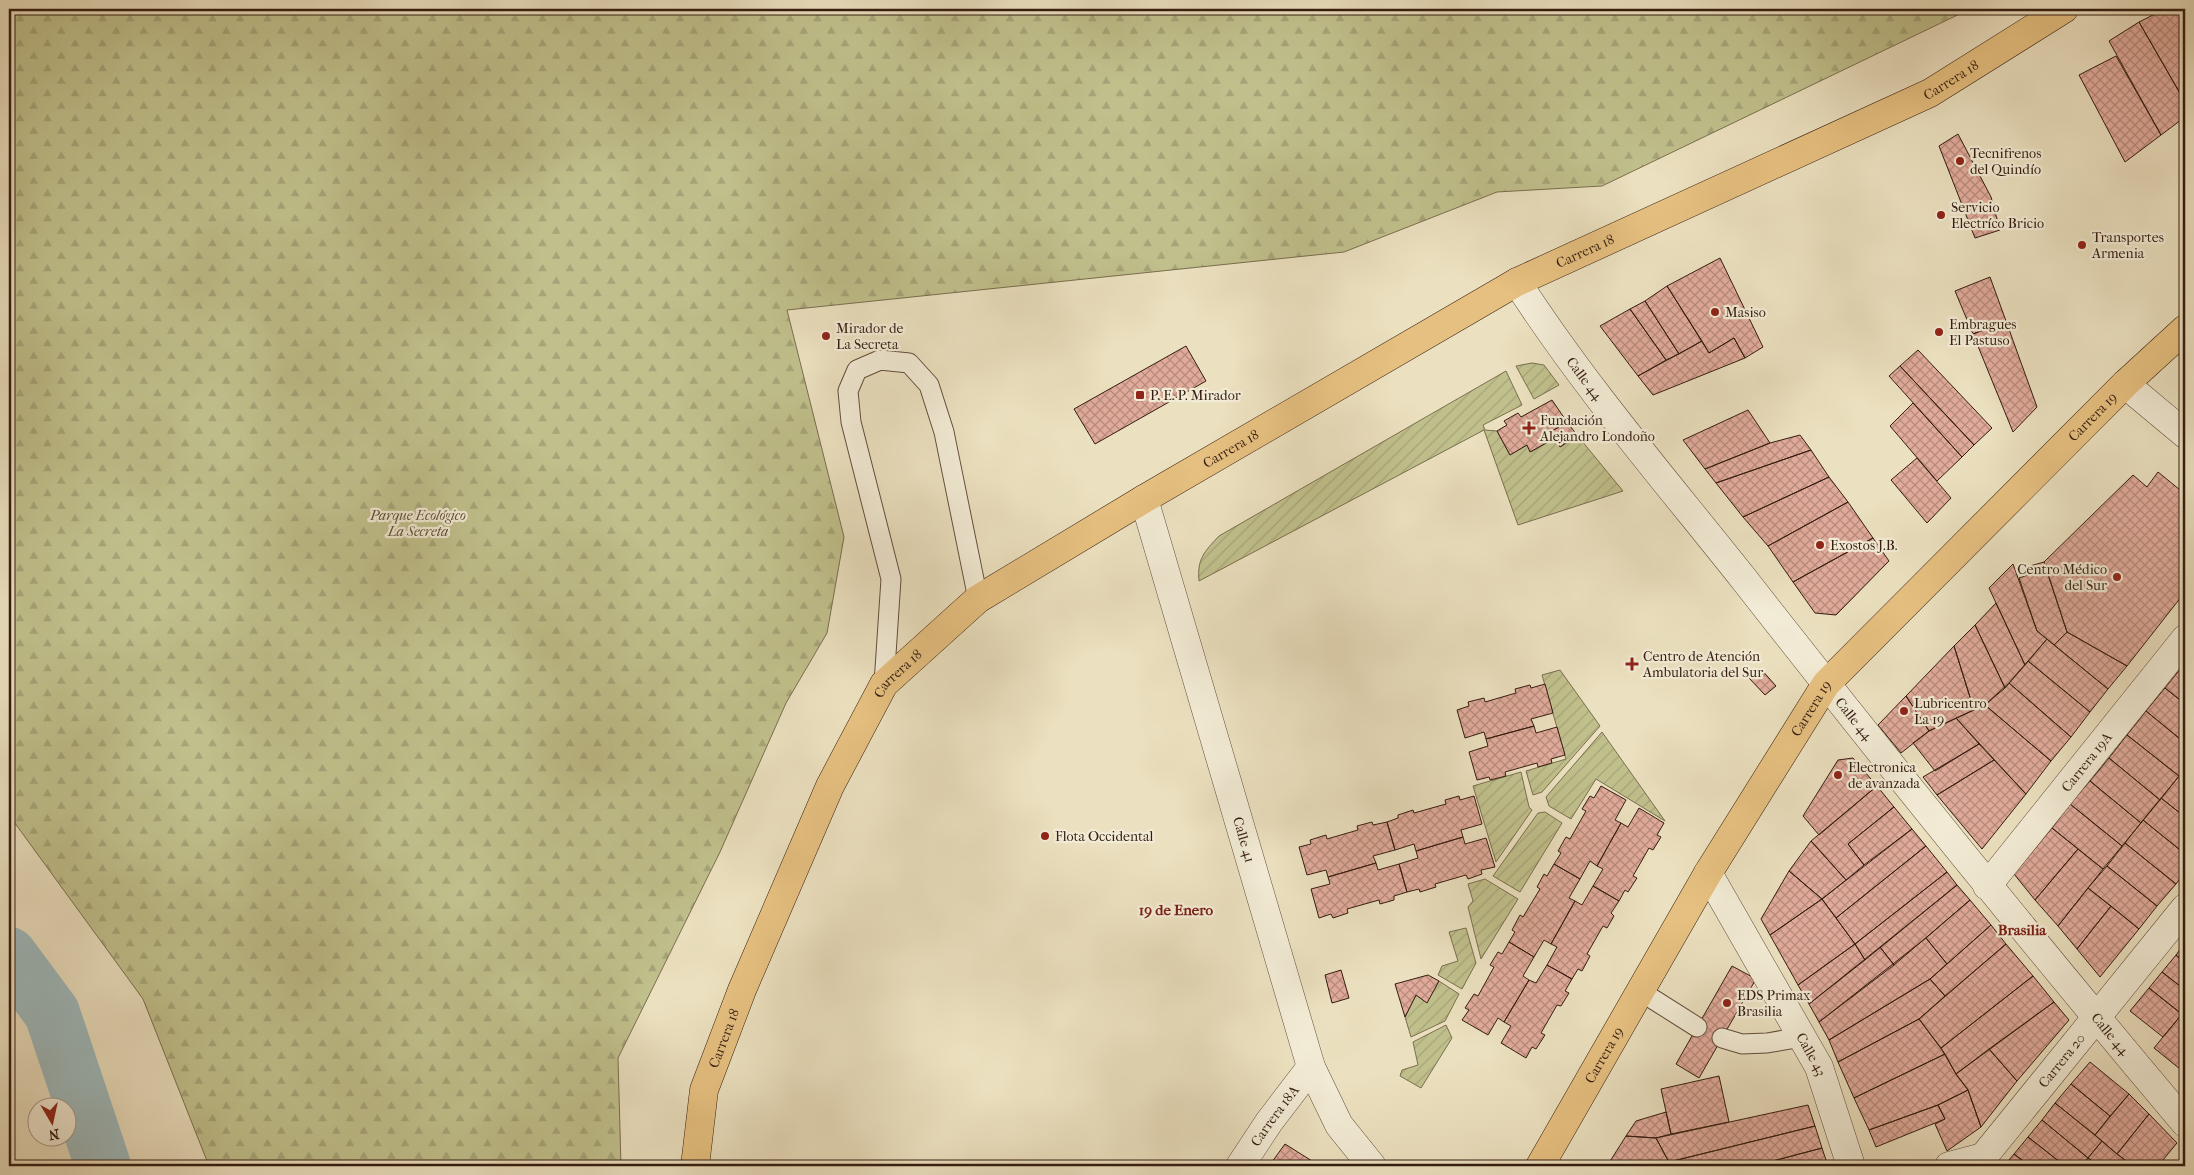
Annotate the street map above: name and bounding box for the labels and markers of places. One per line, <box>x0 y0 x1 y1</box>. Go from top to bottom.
place label: Tecnifrenos del Quindío <box>1970 145 2041 178</box>
marker: Tecnifrenos del Quindío <box>1954 155 1966 167</box>
place label: Servicio Electríco Bricio <box>1951 199 2044 232</box>
marker: Servicio Electríco Bricio <box>1935 209 1947 221</box>
place label: Transportes Armenia <box>2091 229 2164 262</box>
marker: Transportes Armenia <box>2076 239 2088 251</box>
place label: Masiso <box>1725 304 1766 321</box>
marker: Masiso <box>1709 306 1721 318</box>
place label: Embragues El Pastuso <box>1949 316 2016 349</box>
place label: Mirador de La Secreta <box>836 320 904 353</box>
marker: Embragues El Pastuso <box>1933 326 1945 338</box>
marker: Mirador de La Secreta <box>820 330 832 342</box>
place label: P. E. P. Mirador <box>1150 387 1241 404</box>
marker: P. E. P. Mirador <box>1134 389 1146 401</box>
place label: Fundación Alejandro Londoño <box>1539 412 1655 445</box>
marker: Fundación Alejandro Londoño <box>1522 421 1536 435</box>
place label: Exostos J.B. <box>1830 537 1898 554</box>
marker: Exostos J.B. <box>1814 539 1826 551</box>
place label: Centro Médico del Sur <box>2017 561 2107 594</box>
marker: Centro Médico del Sur <box>2111 571 2123 583</box>
place label: Centro de Atención Ambulatoria del Sur <box>1642 648 1763 681</box>
marker: Centro de Atención Ambulatoria del Sur <box>1625 657 1639 671</box>
place label: Lubricentro La 19 <box>1914 695 1987 728</box>
marker: Lubricentro La 19 <box>1898 705 1910 717</box>
place label: Electronica de avanzada <box>1848 759 1921 792</box>
marker: Electronica de avanzada <box>1832 769 1844 781</box>
place label: Flota Occidental <box>1055 828 1153 845</box>
marker: Flota Occidental <box>1039 830 1051 842</box>
place label: EDS Primax Brasilia <box>1737 987 1811 1020</box>
marker: EDS Primax Brasilia <box>1721 997 1733 1009</box>

